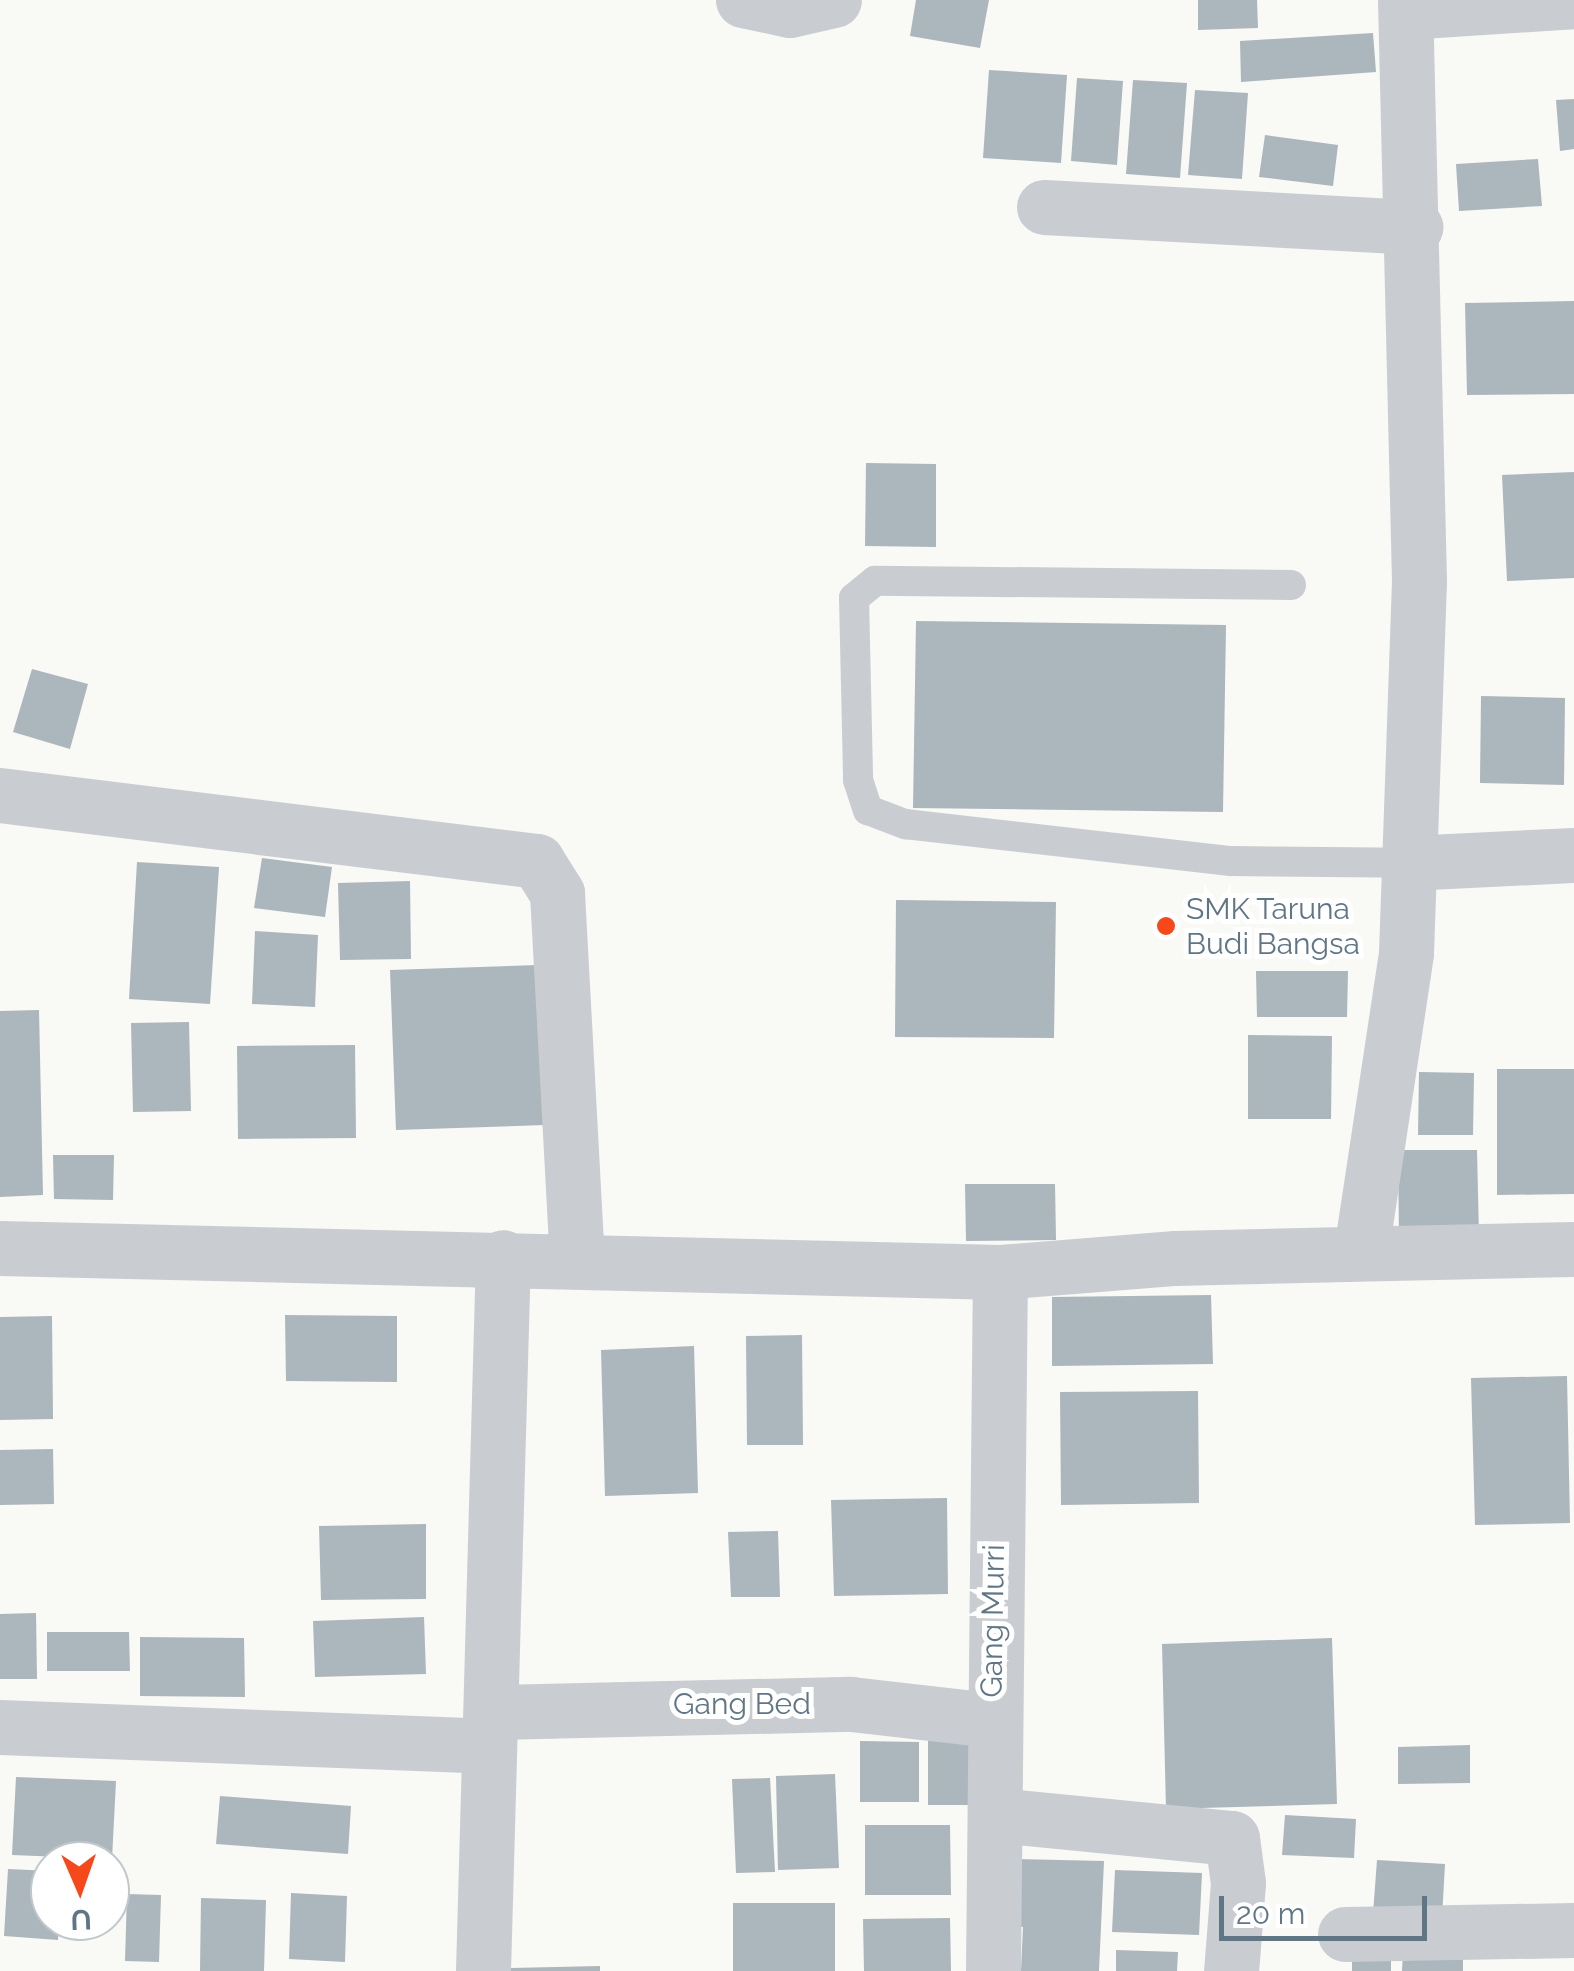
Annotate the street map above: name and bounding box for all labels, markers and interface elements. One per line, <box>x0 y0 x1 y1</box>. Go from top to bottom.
place label: SMK Taruna Budi Bangsa <box>1186 891 1360 962</box>
marker: SMK Taruna Budi Bangsa <box>1155 915 1177 937</box>
street label: Gang Murri <box>974 1544 1012 1698</box>
street label: Gang Bed <box>673 1686 811 1722</box>
north arrow <box>30 1841 130 1941</box>
scale bar <box>1224 1876 1432 1938</box>
text: 20 m <box>1236 1896 1305 1931</box>
text: U <box>70 1903 92 1936</box>

